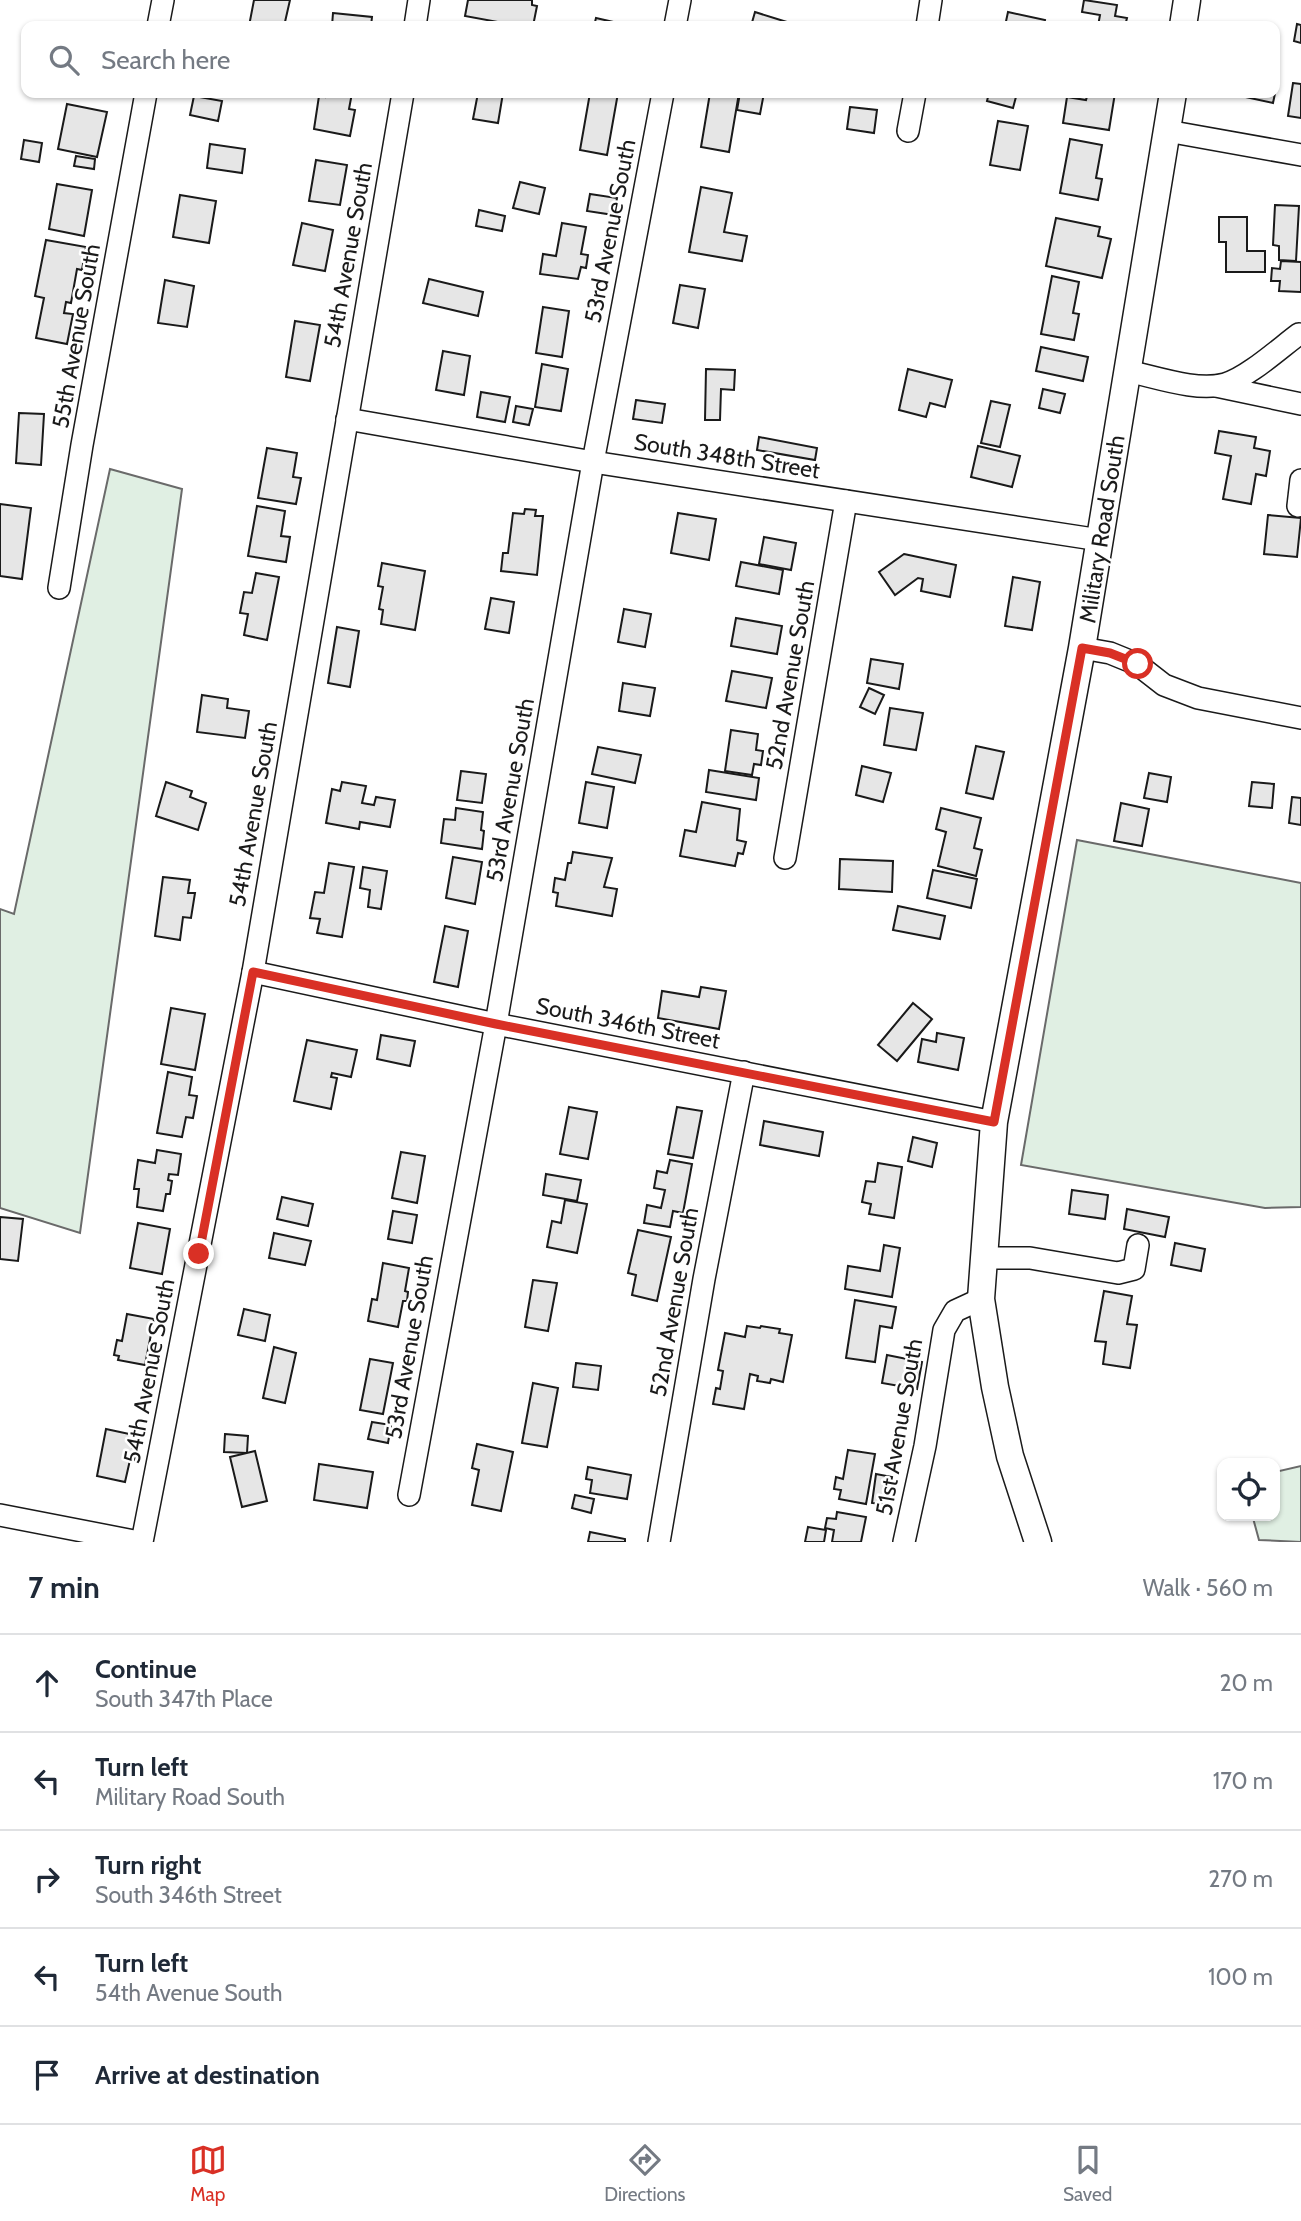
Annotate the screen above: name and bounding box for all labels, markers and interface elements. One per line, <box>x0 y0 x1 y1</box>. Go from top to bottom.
search box <box>21 21 1280 98</box>
icon: search <box>45 41 83 79</box>
text: Search here <box>101 44 230 76</box>
street label: 53rd Avenue South <box>578 137 642 325</box>
street label: 54th Avenue South <box>318 160 378 350</box>
street label: 55th Avenue South <box>46 242 106 430</box>
street label: South 348th Street <box>632 427 822 485</box>
street label: Military Road South <box>1073 433 1131 625</box>
street label: 52nd Avenue South <box>760 578 820 772</box>
route start <box>1122 648 1153 679</box>
street label: 53rd Avenue South <box>480 696 540 884</box>
street label: 54th Avenue South <box>223 719 283 909</box>
street label: South 346th Street <box>534 991 723 1055</box>
street label: 52nd Avenue South <box>644 1205 704 1399</box>
route end <box>183 1238 214 1269</box>
street label: 53rd Avenue South <box>379 1253 439 1441</box>
street label: 54th Avenue South <box>117 1276 181 1466</box>
street label: 51st Avenue South <box>870 1336 928 1518</box>
map controls <box>1217 1458 1280 1521</box>
button: locate <box>1217 1458 1280 1521</box>
text: 7 min <box>28 1569 100 1606</box>
text: Walk · 560 m <box>1143 1574 1273 1602</box>
text: Continue <box>95 1653 197 1685</box>
icon: ahead <box>28 1664 66 1702</box>
text: 20 m <box>1220 1669 1273 1697</box>
text: South 347th Place <box>95 1685 273 1713</box>
text: Turn left <box>95 1751 188 1783</box>
icon: left <box>28 1762 66 1800</box>
text: 170 m <box>1213 1767 1273 1795</box>
text: Military Road South <box>95 1783 285 1811</box>
text: Turn right <box>95 1849 201 1881</box>
icon: right <box>28 1860 66 1898</box>
text: 270 m <box>1208 1865 1273 1893</box>
text: South 346th Street <box>95 1881 282 1909</box>
text: Turn left <box>95 1947 188 1979</box>
icon: left <box>28 1958 66 1996</box>
text: 100 m <box>1208 1963 1273 1991</box>
text: 54th Avenue South <box>95 1979 283 2007</box>
icon: arrive <box>28 2056 66 2094</box>
text: Arrive at destination <box>95 2059 320 2091</box>
tab: Map <box>189 2141 227 2206</box>
tab: Directions <box>604 2141 685 2206</box>
tab: Saved <box>1063 2141 1112 2206</box>

